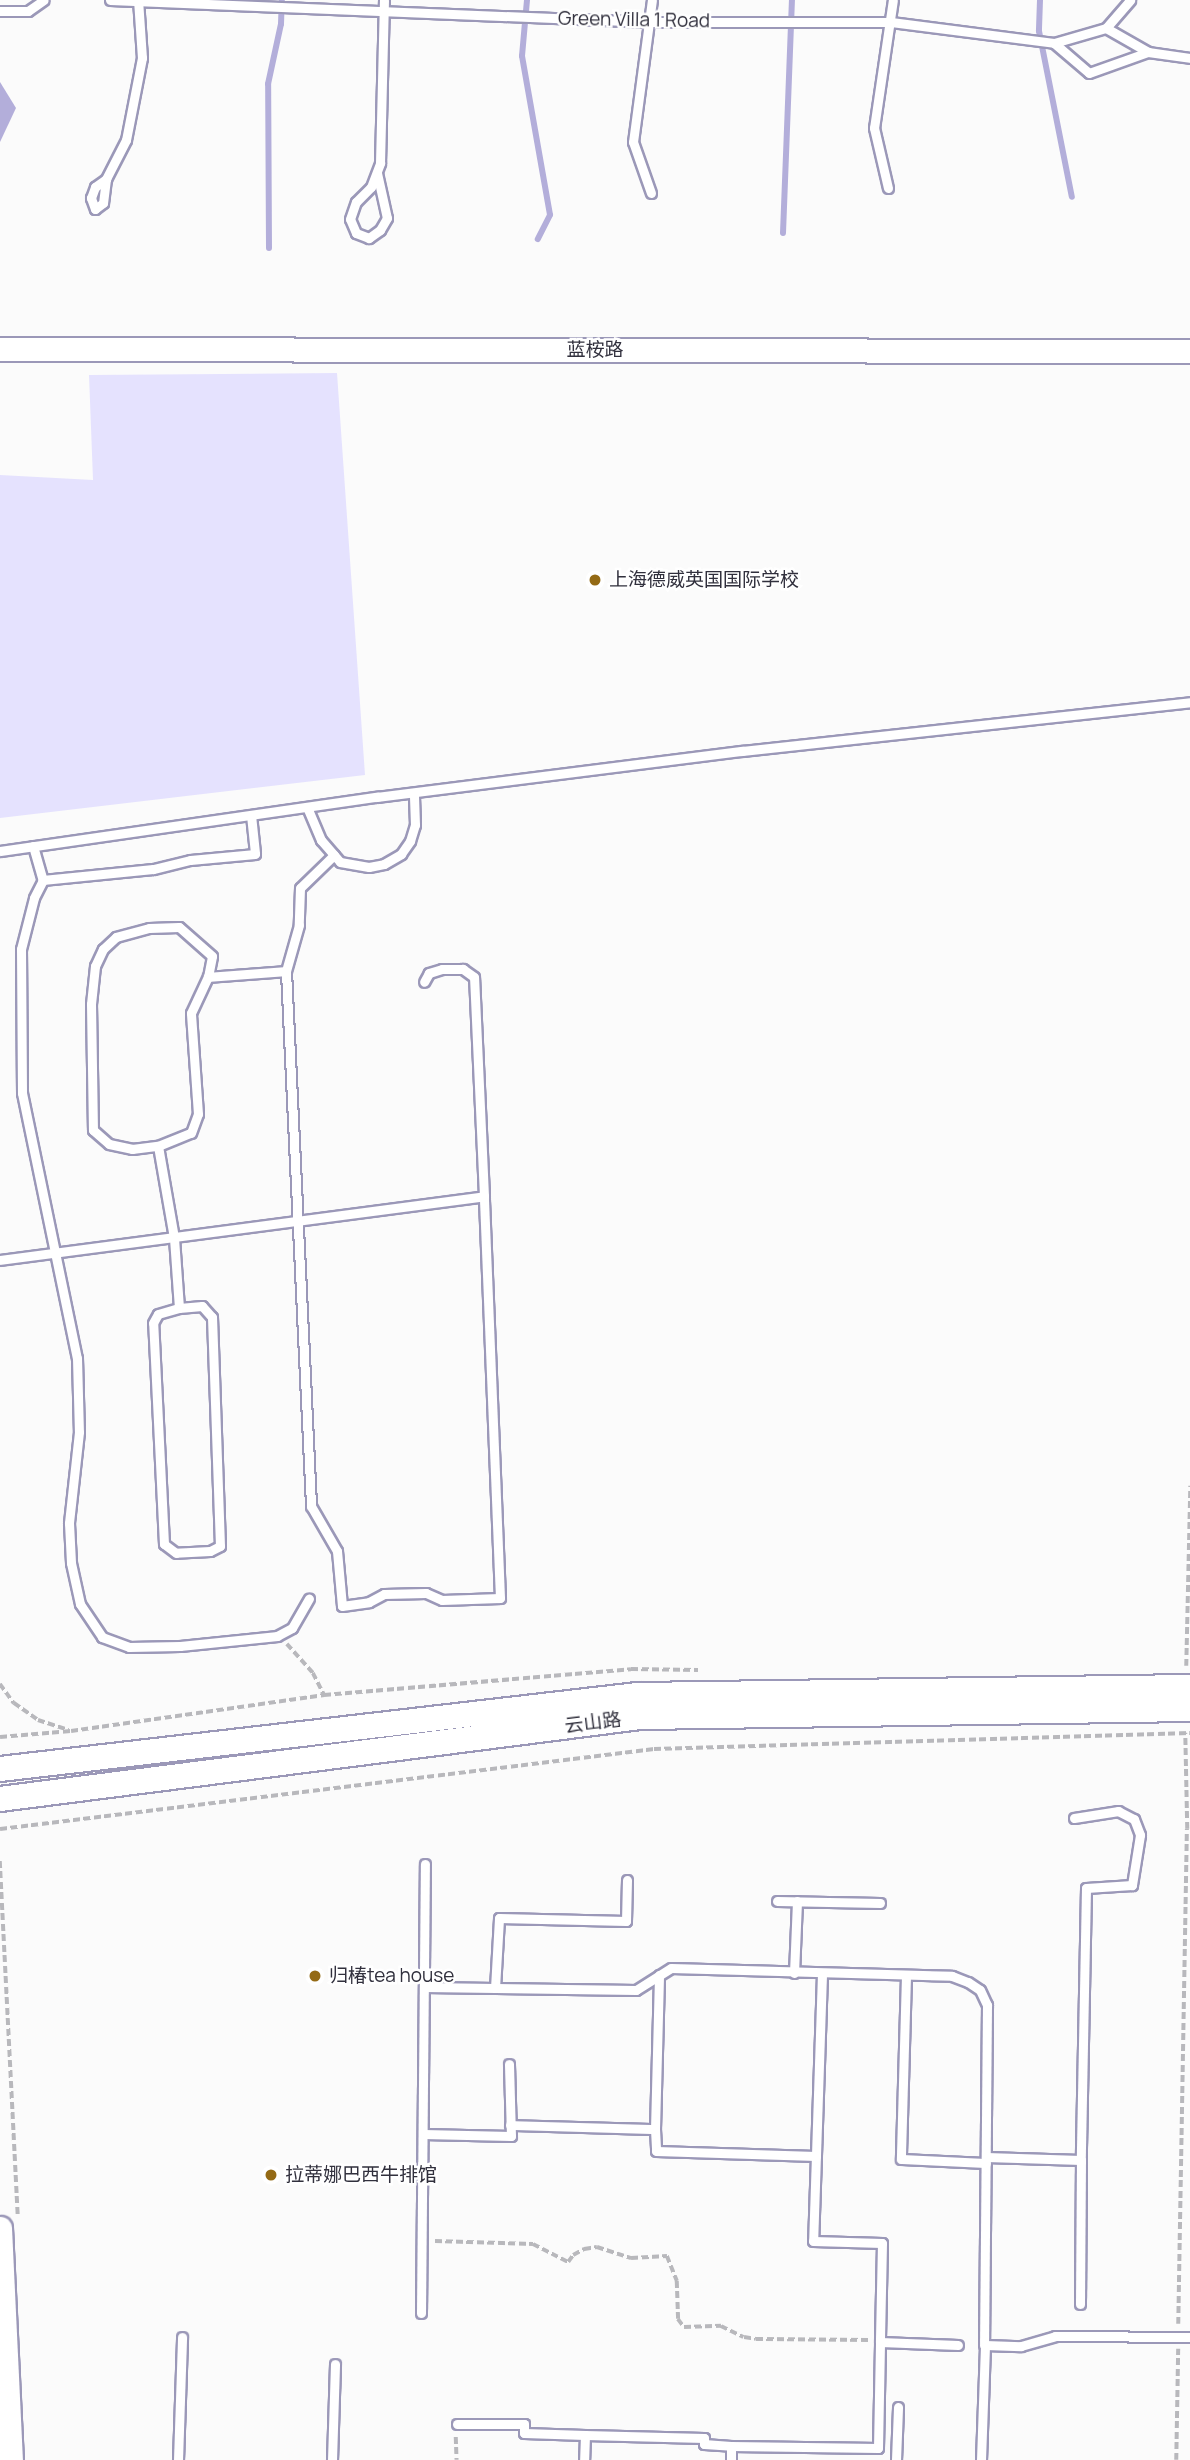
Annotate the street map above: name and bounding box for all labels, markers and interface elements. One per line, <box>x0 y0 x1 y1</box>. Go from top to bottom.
street label: Green Villa 1 Road <box>558 7 710 33</box>
street label: 蓝桉路 <box>567 339 623 361</box>
place label: 上海德威英国国际学校 <box>609 569 799 591</box>
marker: 上海德威英国国际学校 <box>587 572 603 588</box>
street label: 云山路 <box>563 1708 623 1738</box>
place label: 归椿tea house <box>329 1965 454 1987</box>
marker: 归椿tea house <box>307 1968 323 1984</box>
place label: 拉蒂娜巴西牛排馆 <box>285 2164 437 2186</box>
marker: 拉蒂娜巴西牛排馆 <box>263 2167 279 2183</box>

